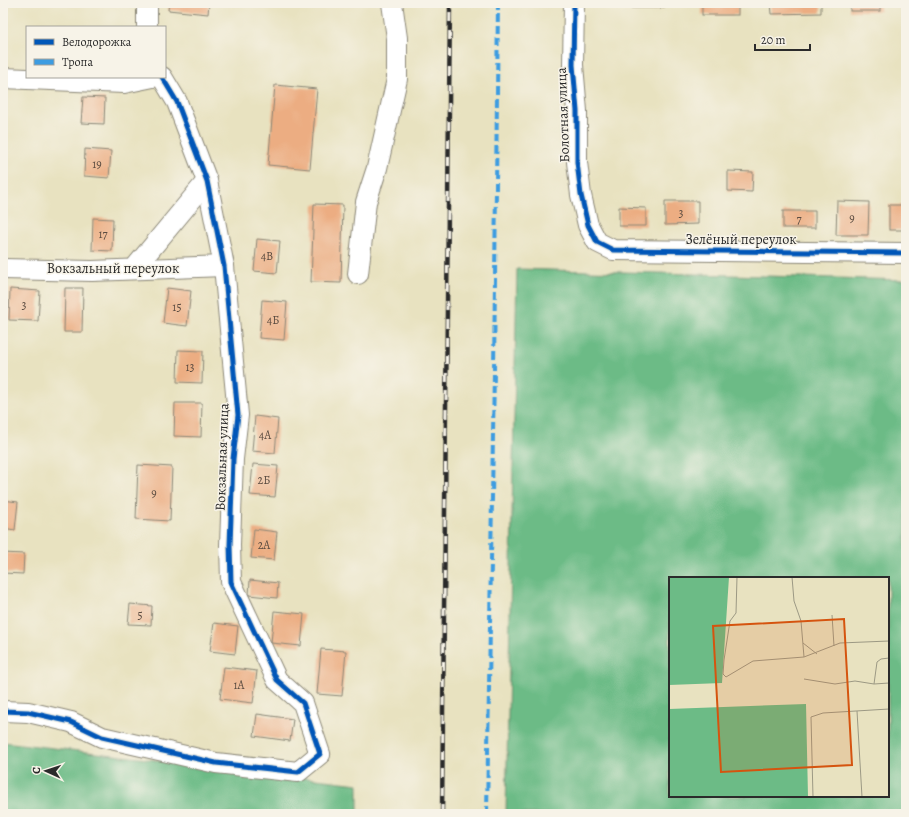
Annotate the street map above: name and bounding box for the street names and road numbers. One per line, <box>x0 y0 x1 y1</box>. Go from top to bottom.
street label: Болотная улица <box>552 66 574 163</box>
street label: Зелёный переулок <box>685 230 797 249</box>
street label: Вокзальный переулок <box>47 259 179 278</box>
street label: Вокзальная улица <box>211 402 233 511</box>

